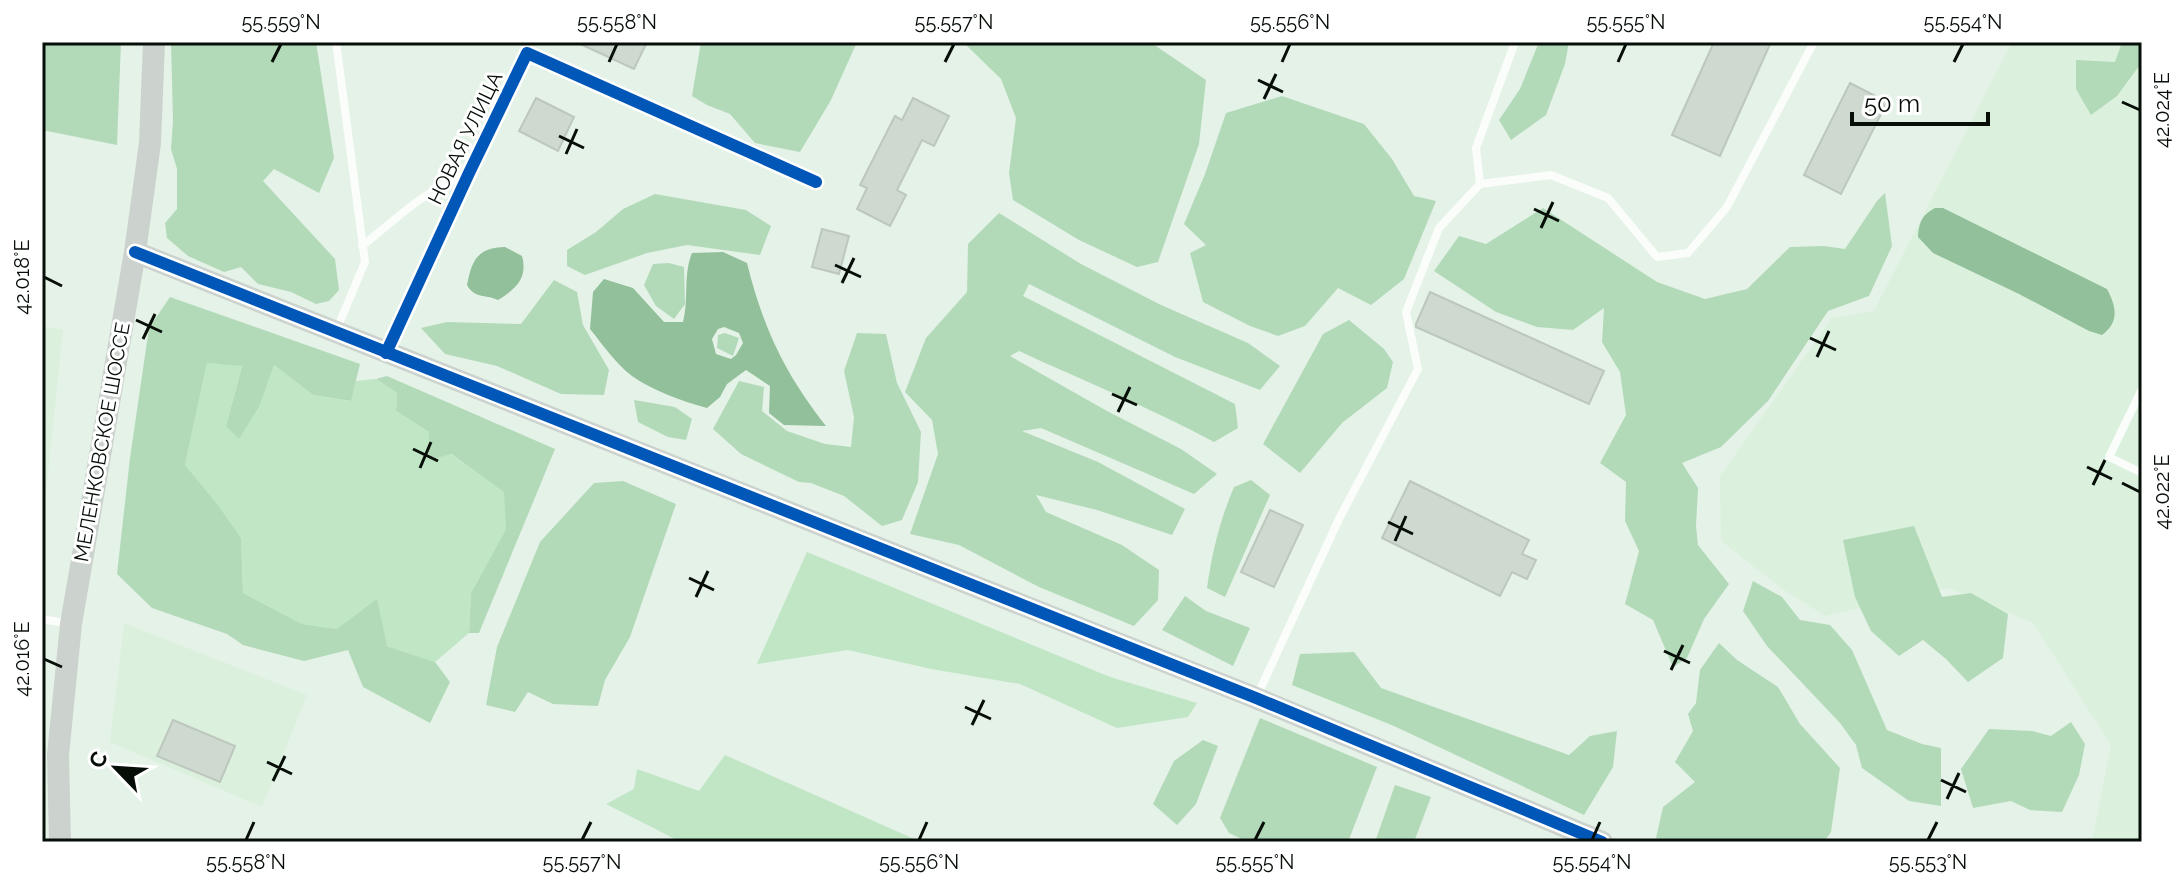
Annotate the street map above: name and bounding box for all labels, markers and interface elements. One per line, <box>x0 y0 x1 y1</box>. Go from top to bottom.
text: 55.559°N <box>241 10 321 34</box>
text: 55.558°N <box>577 10 657 34</box>
text: 55.557°N <box>915 10 993 34</box>
text: 55.556°N <box>1250 10 1330 34</box>
text: 55.555°N <box>1586 10 1666 34</box>
text: 55.554°N <box>1924 10 2002 34</box>
street label: НОВАЯ УЛИЦА <box>423 67 508 208</box>
text: 42.024°E <box>2150 72 2174 148</box>
scale bar <box>1852 76 1988 126</box>
text: 50 m <box>1864 89 1920 118</box>
text: 42.018°E <box>10 239 34 315</box>
street label: МЕЛЕНКОВСКОЕ ШОССЕ <box>69 320 135 564</box>
text: 42.022°E <box>2150 454 2174 530</box>
text: 42.016°E <box>10 621 34 697</box>
north arrow <box>76 728 156 808</box>
text: С <box>83 747 113 772</box>
text: 55.558°N <box>206 850 286 874</box>
text: 55.557°N <box>543 850 621 874</box>
text: 55.556°N <box>879 850 959 874</box>
text: 55.555°N <box>1215 850 1295 874</box>
text: 55.554°N <box>1553 850 1631 874</box>
text: 55.553°N <box>1889 850 1967 874</box>

